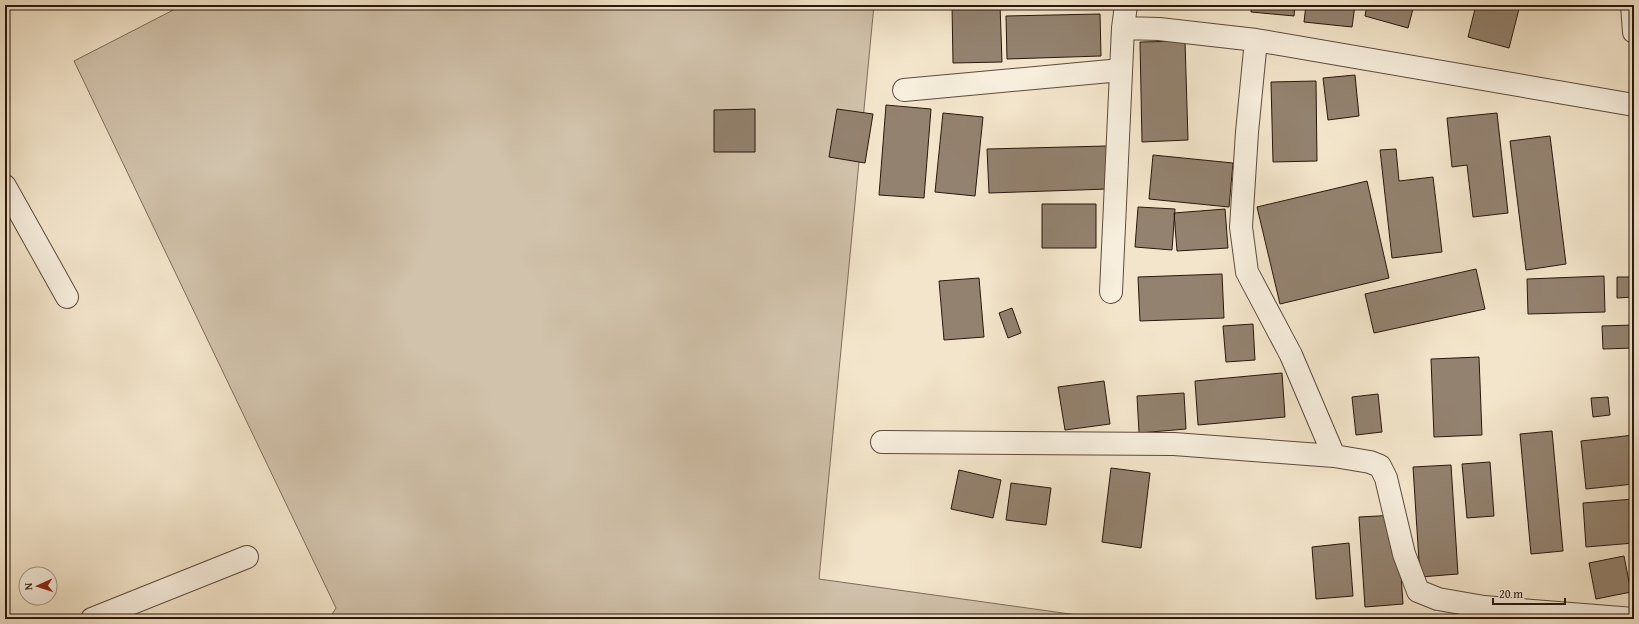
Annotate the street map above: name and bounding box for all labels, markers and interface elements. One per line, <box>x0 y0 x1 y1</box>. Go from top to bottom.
north arrow <box>18 566 58 606</box>
scale bar <box>1493 580 1565 606</box>
text: N <box>20 582 36 591</box>
text: 20 m <box>1499 585 1523 602</box>

